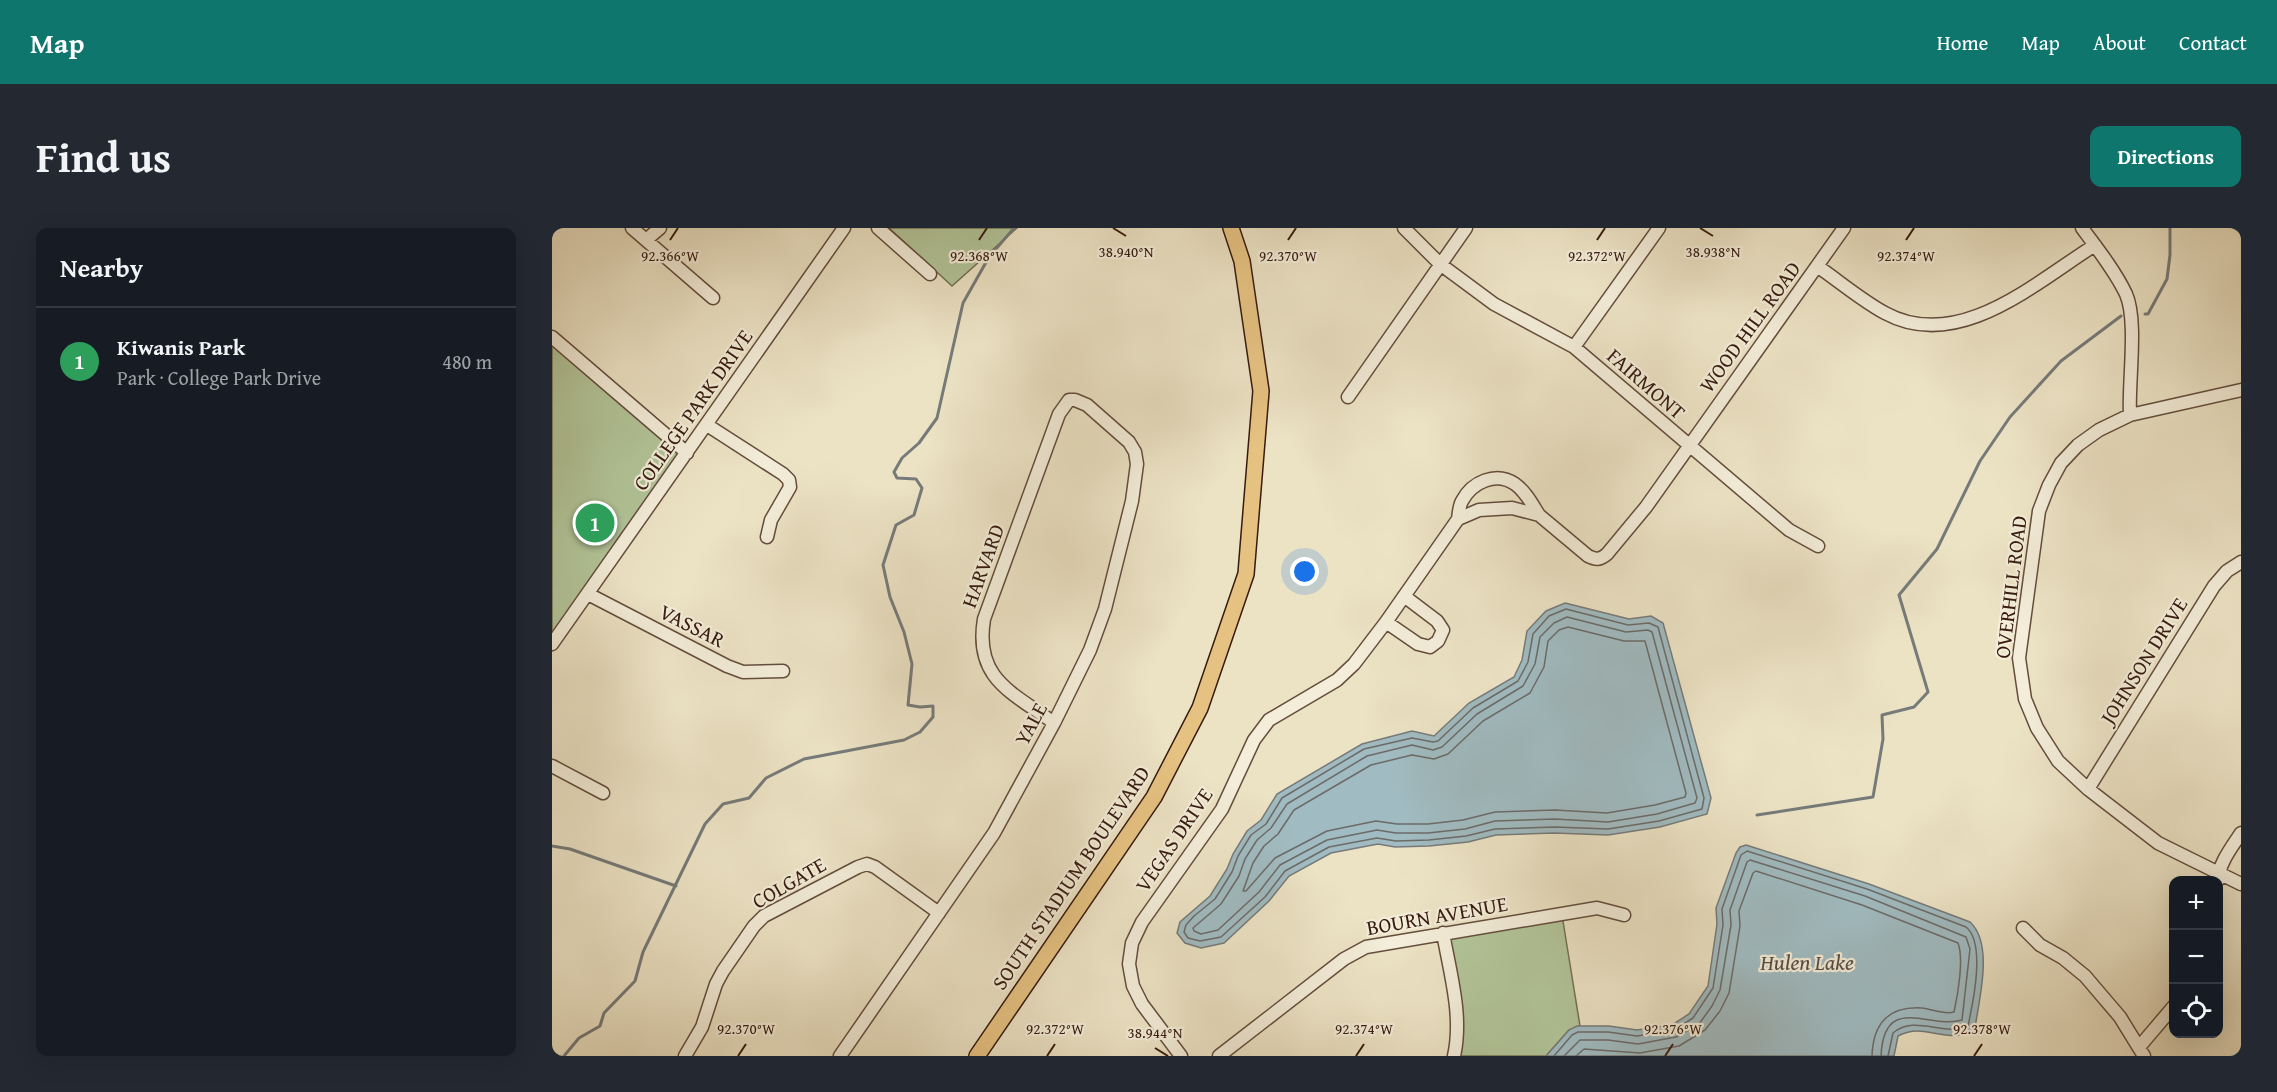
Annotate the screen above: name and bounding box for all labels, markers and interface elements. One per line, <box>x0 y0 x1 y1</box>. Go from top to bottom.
text: Map <box>30 22 84 63</box>
text: Home <box>1937 27 1988 58</box>
text: Map <box>2021 27 2060 58</box>
text: About <box>2093 27 2146 58</box>
text: Contact <box>2179 27 2247 58</box>
text: Find us <box>36 126 171 187</box>
button: Directions <box>2090 126 2241 187</box>
text: 38.940°N <box>1099 241 1154 262</box>
text: 38.938°N <box>1686 241 1741 262</box>
text: 92.366°W <box>641 245 699 266</box>
text: 92.368°W <box>950 245 1008 266</box>
text: 92.370°W <box>1259 245 1317 266</box>
text: 92.372°W <box>1568 245 1626 266</box>
text: 92.374°W <box>1877 245 1935 266</box>
text: Nearby <box>60 248 143 287</box>
street label: WOOD HILL ROAD <box>1691 255 1808 399</box>
street label: COLLEGE PARK DRIVE <box>625 323 760 497</box>
text: Kiwanis Park <box>117 331 245 363</box>
street label: FAIRMONT <box>1600 341 1693 427</box>
text: 1 <box>74 347 85 376</box>
text: 480 m <box>442 347 492 376</box>
text: Park · College Park Drive <box>117 363 321 392</box>
pin: 1 <box>576 500 615 546</box>
street label: OVERHILL ROAD <box>1986 514 2035 660</box>
street label: HARVARD <box>953 520 1012 612</box>
your location <box>1290 557 1319 586</box>
street label: JOHNSON DRIVE <box>2091 591 2195 733</box>
street label: VASSAR <box>654 596 731 656</box>
street label: YALE <box>1006 696 1055 751</box>
street label: SOUTH STADIUM BOULEVARD <box>984 760 1157 996</box>
street label: VEGAS DRIVE <box>1127 781 1220 898</box>
street label: COLGATE <box>746 849 832 916</box>
map controls <box>2169 876 2223 1038</box>
button: + <box>2169 876 2223 930</box>
street label: BOURN AVENUE <box>1364 888 1510 943</box>
button: − <box>2169 930 2223 984</box>
water label: Hulen Lake <box>1759 946 1854 978</box>
button: locate <box>2169 984 2223 1038</box>
text: 92.370°W <box>717 1018 775 1039</box>
text: 92.372°W <box>1026 1018 1084 1039</box>
text: 92.374°W <box>1335 1018 1393 1039</box>
text: 92.376°W <box>1644 1018 1702 1039</box>
text: 92.378°W <box>1953 1018 2011 1039</box>
text: 38.944°N <box>1128 1022 1183 1043</box>

